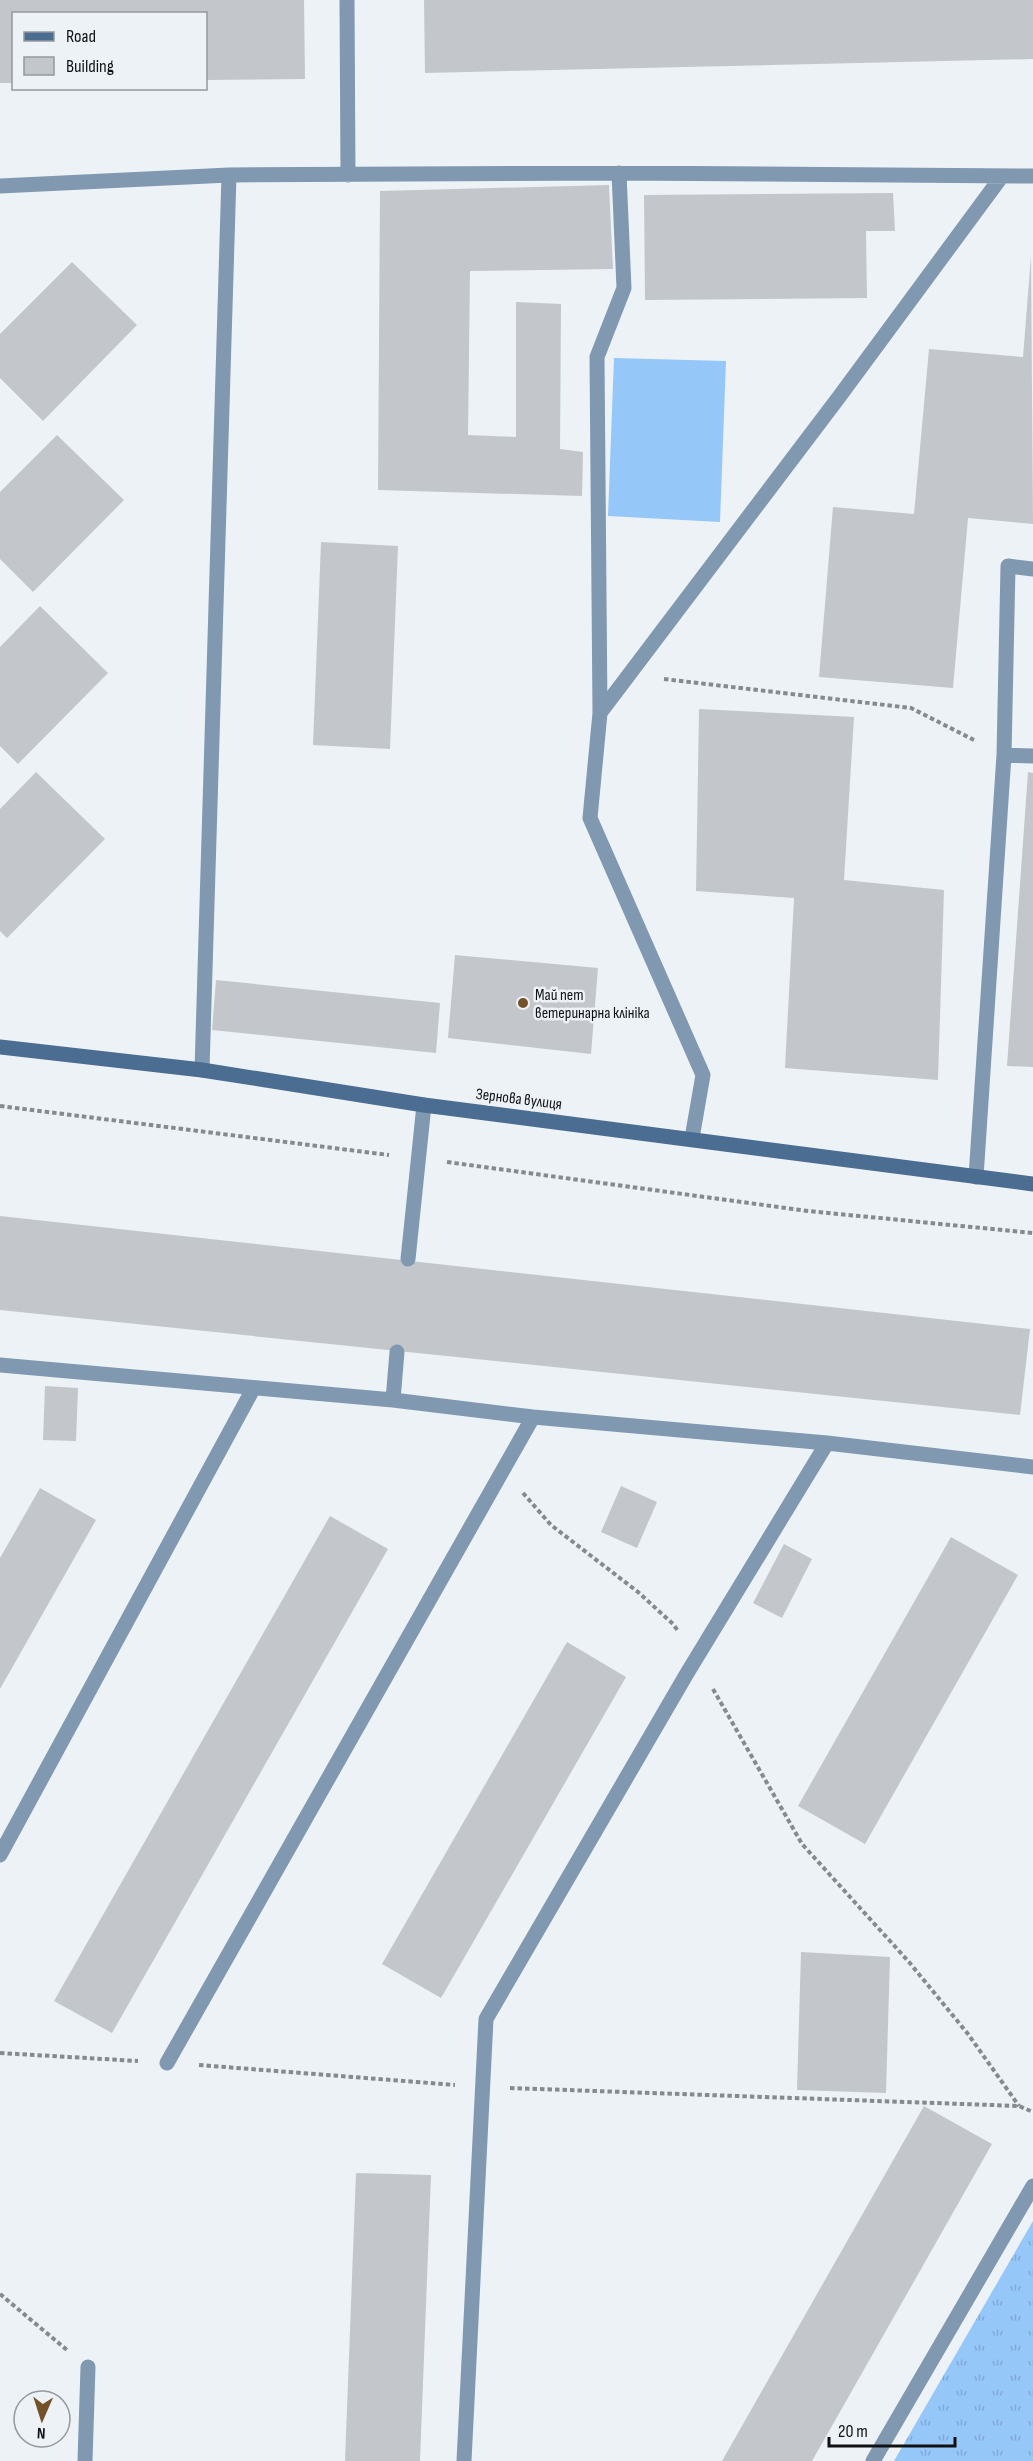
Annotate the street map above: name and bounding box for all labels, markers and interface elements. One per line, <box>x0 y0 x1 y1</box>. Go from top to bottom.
legend <box>12 12 207 90</box>
text: Road <box>66 26 96 47</box>
text: Building <box>66 56 114 77</box>
place label: Май пет ветеринарна клініка <box>535 986 650 1023</box>
marker: Май пет ветеринарна клініка <box>516 996 530 1010</box>
street label: Зернова вулиця <box>475 1085 563 1114</box>
north arrow <box>12 2389 72 2449</box>
scale bar <box>829 2410 955 2448</box>
text: 20 m <box>838 2421 868 2442</box>
text: N <box>37 2423 46 2442</box>

